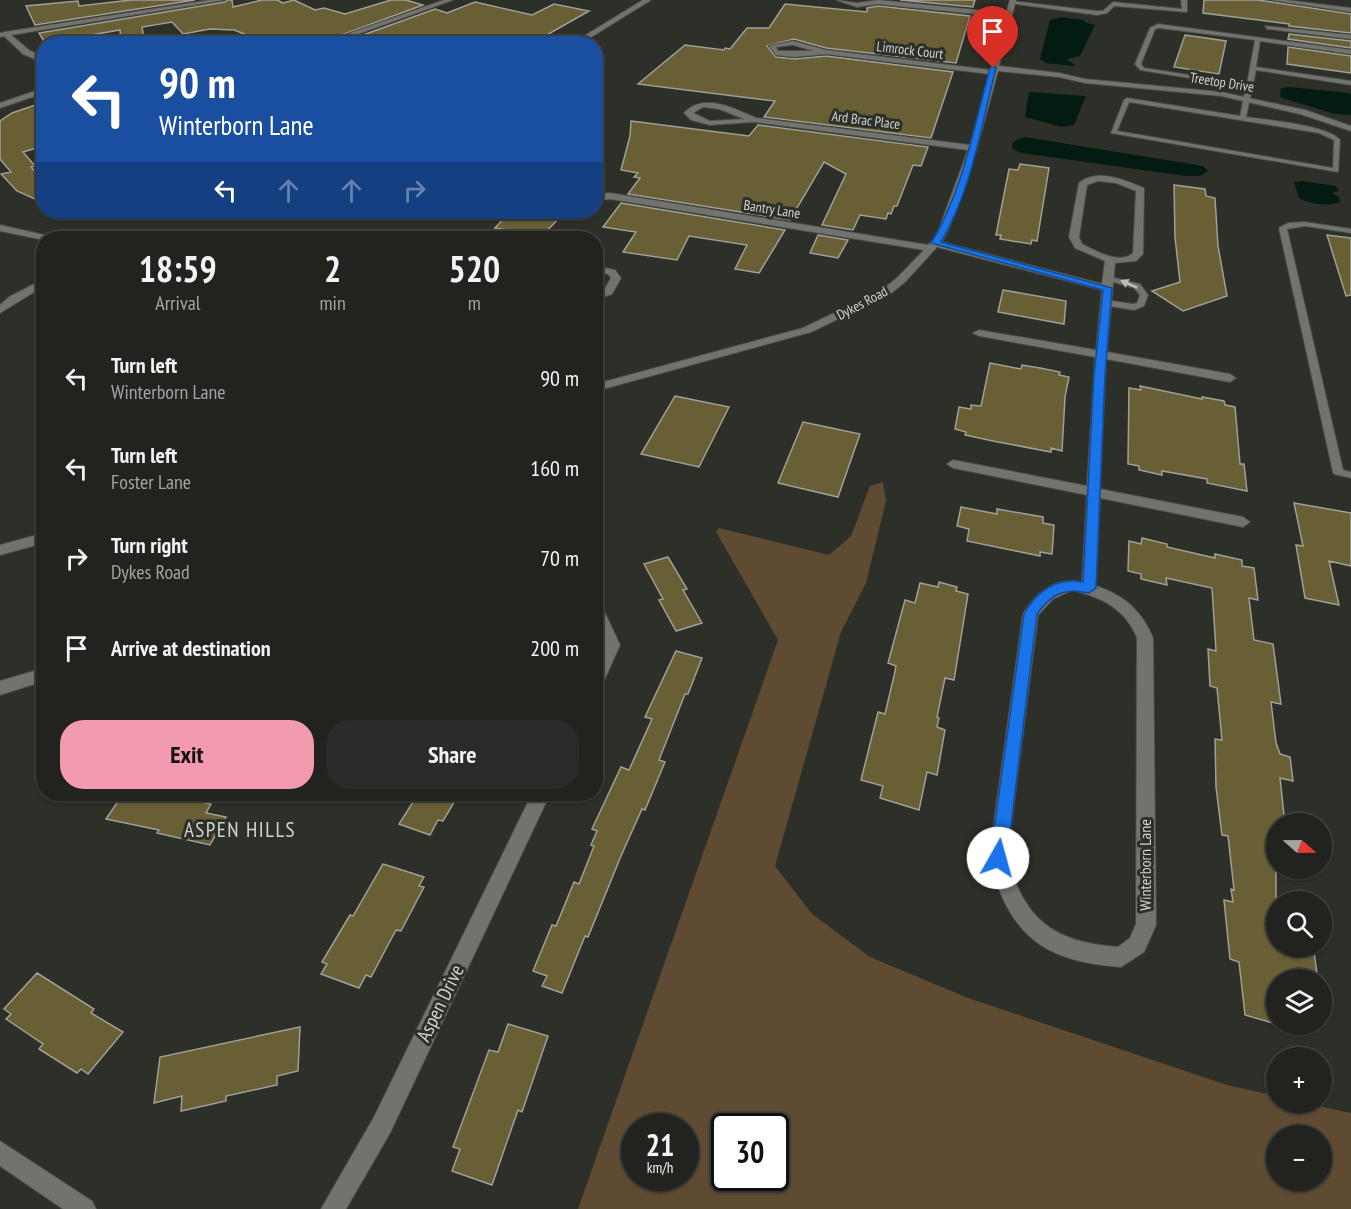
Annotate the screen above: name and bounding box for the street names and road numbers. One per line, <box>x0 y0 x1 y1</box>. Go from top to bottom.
street label: Limrock Court <box>876 37 945 63</box>
street label: Treetop Drive <box>1189 68 1256 96</box>
street label: Ard Brac Place <box>831 107 902 133</box>
street label: Bantry Lane <box>742 196 802 222</box>
street label: Dykes Road <box>833 282 891 324</box>
street label: Winterborn Lane <box>1135 819 1155 911</box>
street label: Aspen Drive <box>410 960 470 1046</box>

